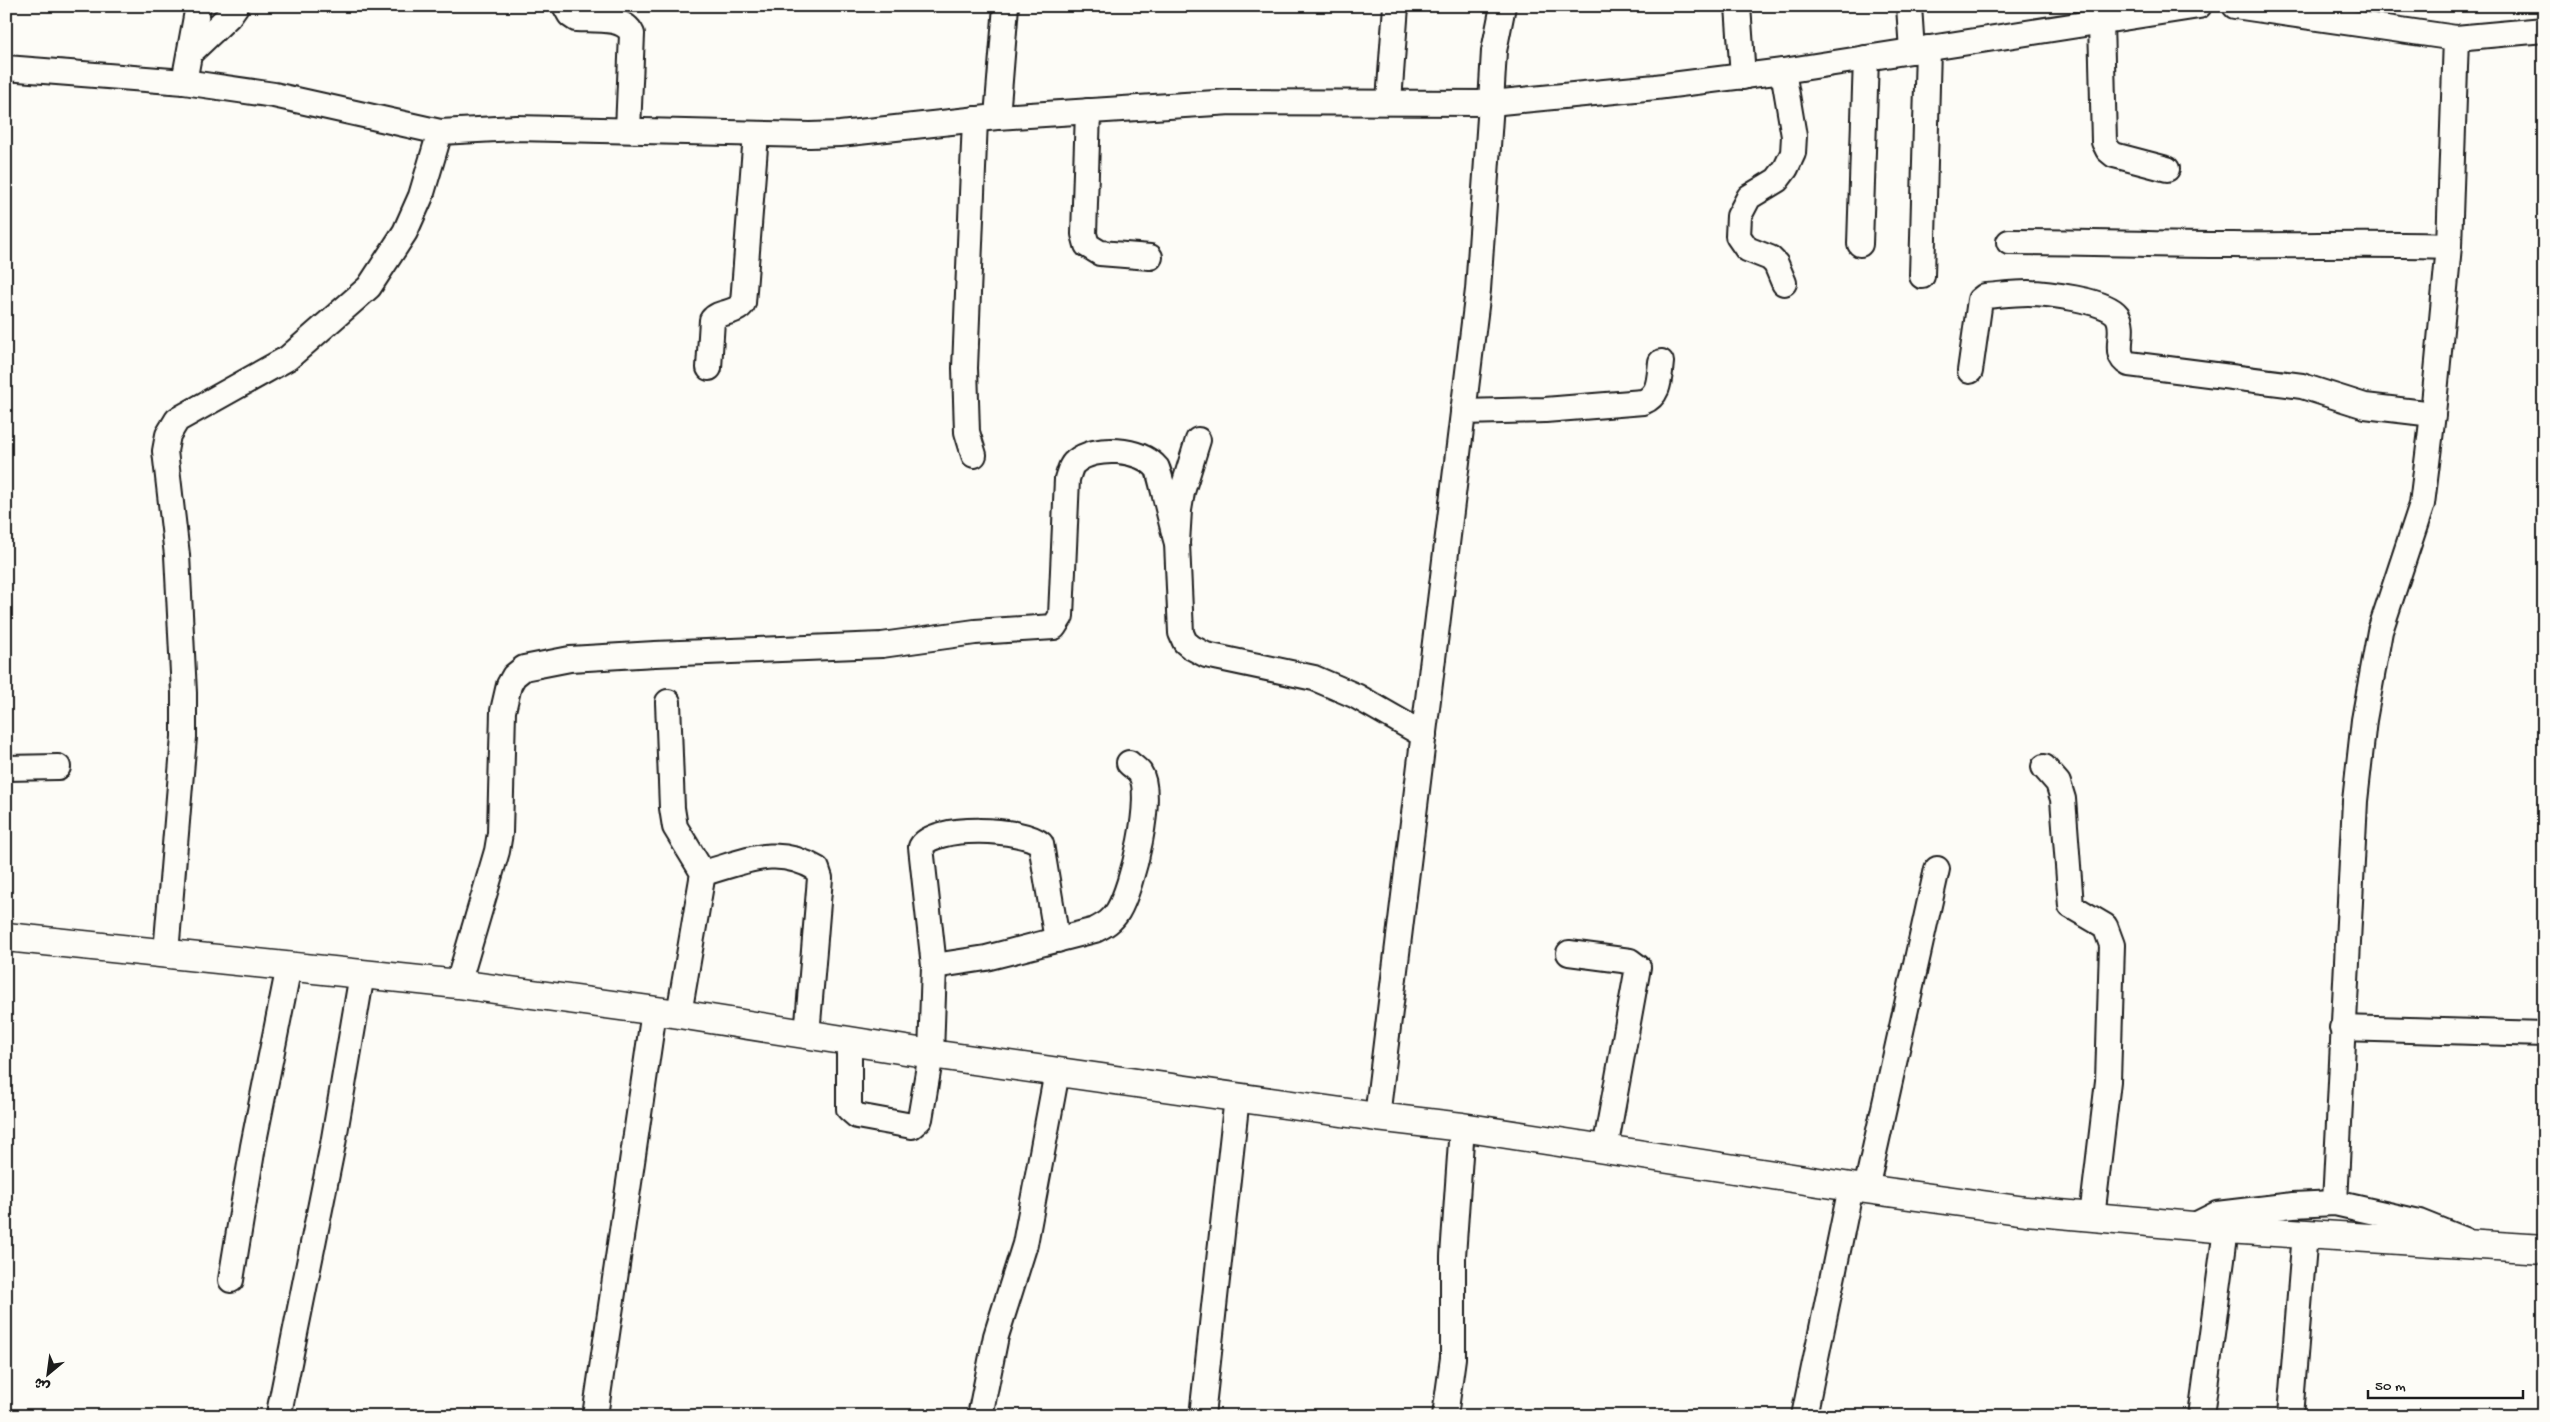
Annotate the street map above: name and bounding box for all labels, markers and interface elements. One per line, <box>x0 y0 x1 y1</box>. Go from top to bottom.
north arrow <box>22 1350 72 1400</box>
scale bar <box>2368 1367 2522 1399</box>
text: ش <box>32 1372 54 1394</box>
text: 50 m <box>2375 1378 2406 1396</box>

